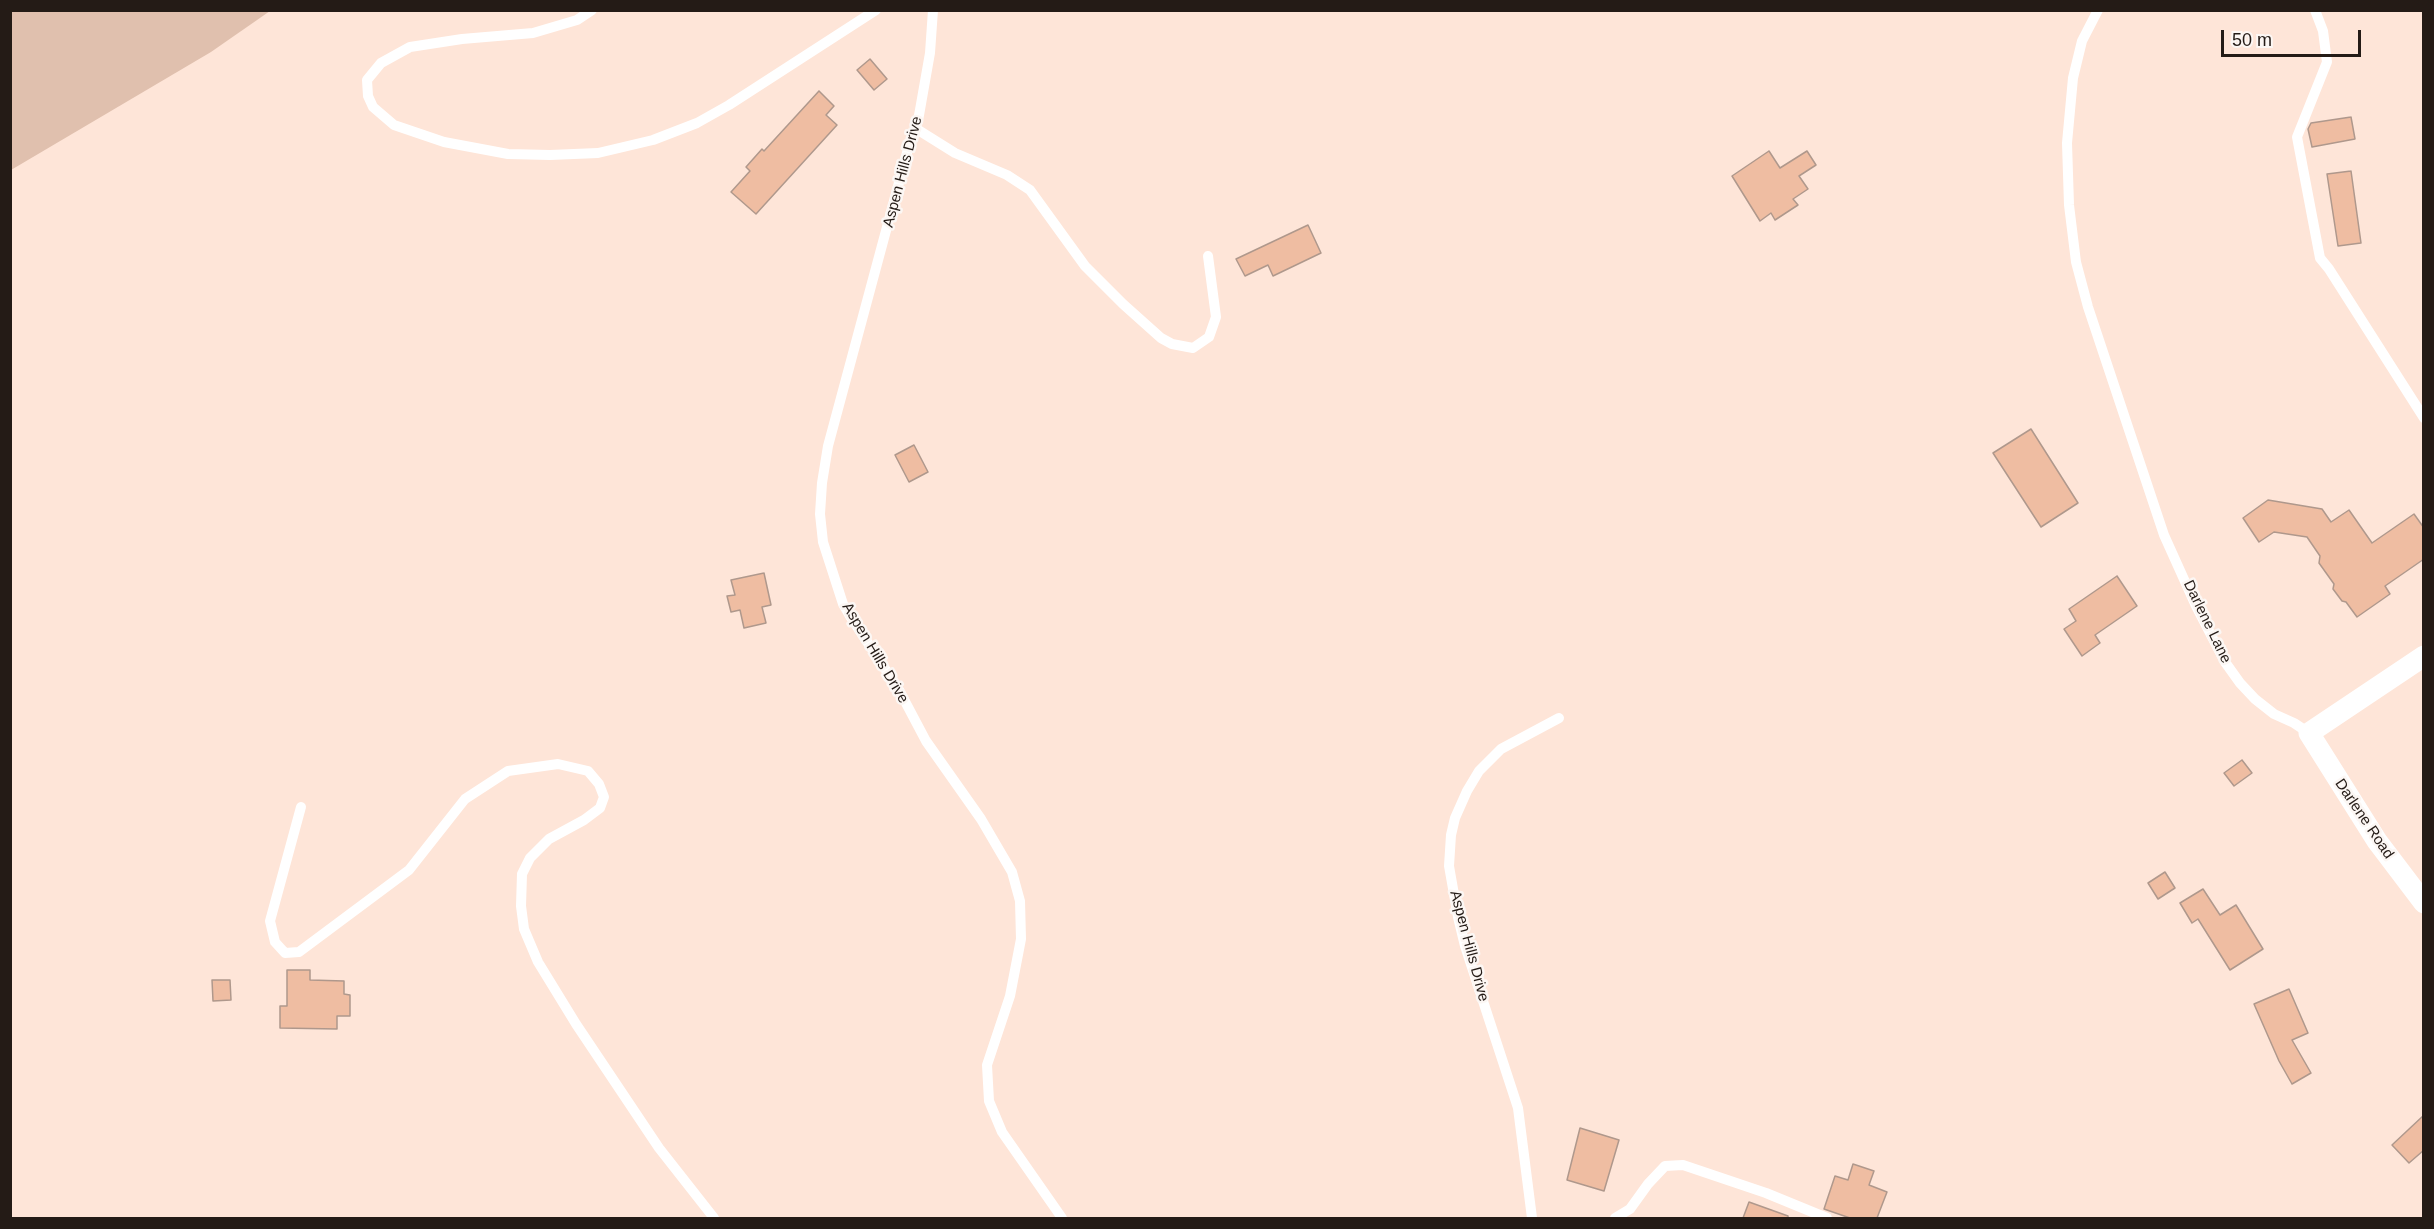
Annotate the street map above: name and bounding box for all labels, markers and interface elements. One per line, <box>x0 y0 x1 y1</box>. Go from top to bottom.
scale bar <box>2224 18 2364 56</box>
text: 50 m <box>2232 30 2272 50</box>
street label: Aspen Hills Drive <box>880 115 926 229</box>
street label: Darlene Lane <box>2179 578 2235 666</box>
street label: Aspen Hills Drive <box>838 599 912 707</box>
street label: Darlene Road <box>2331 776 2397 862</box>
street label: Aspen Hills Drive <box>1446 889 1492 1003</box>

